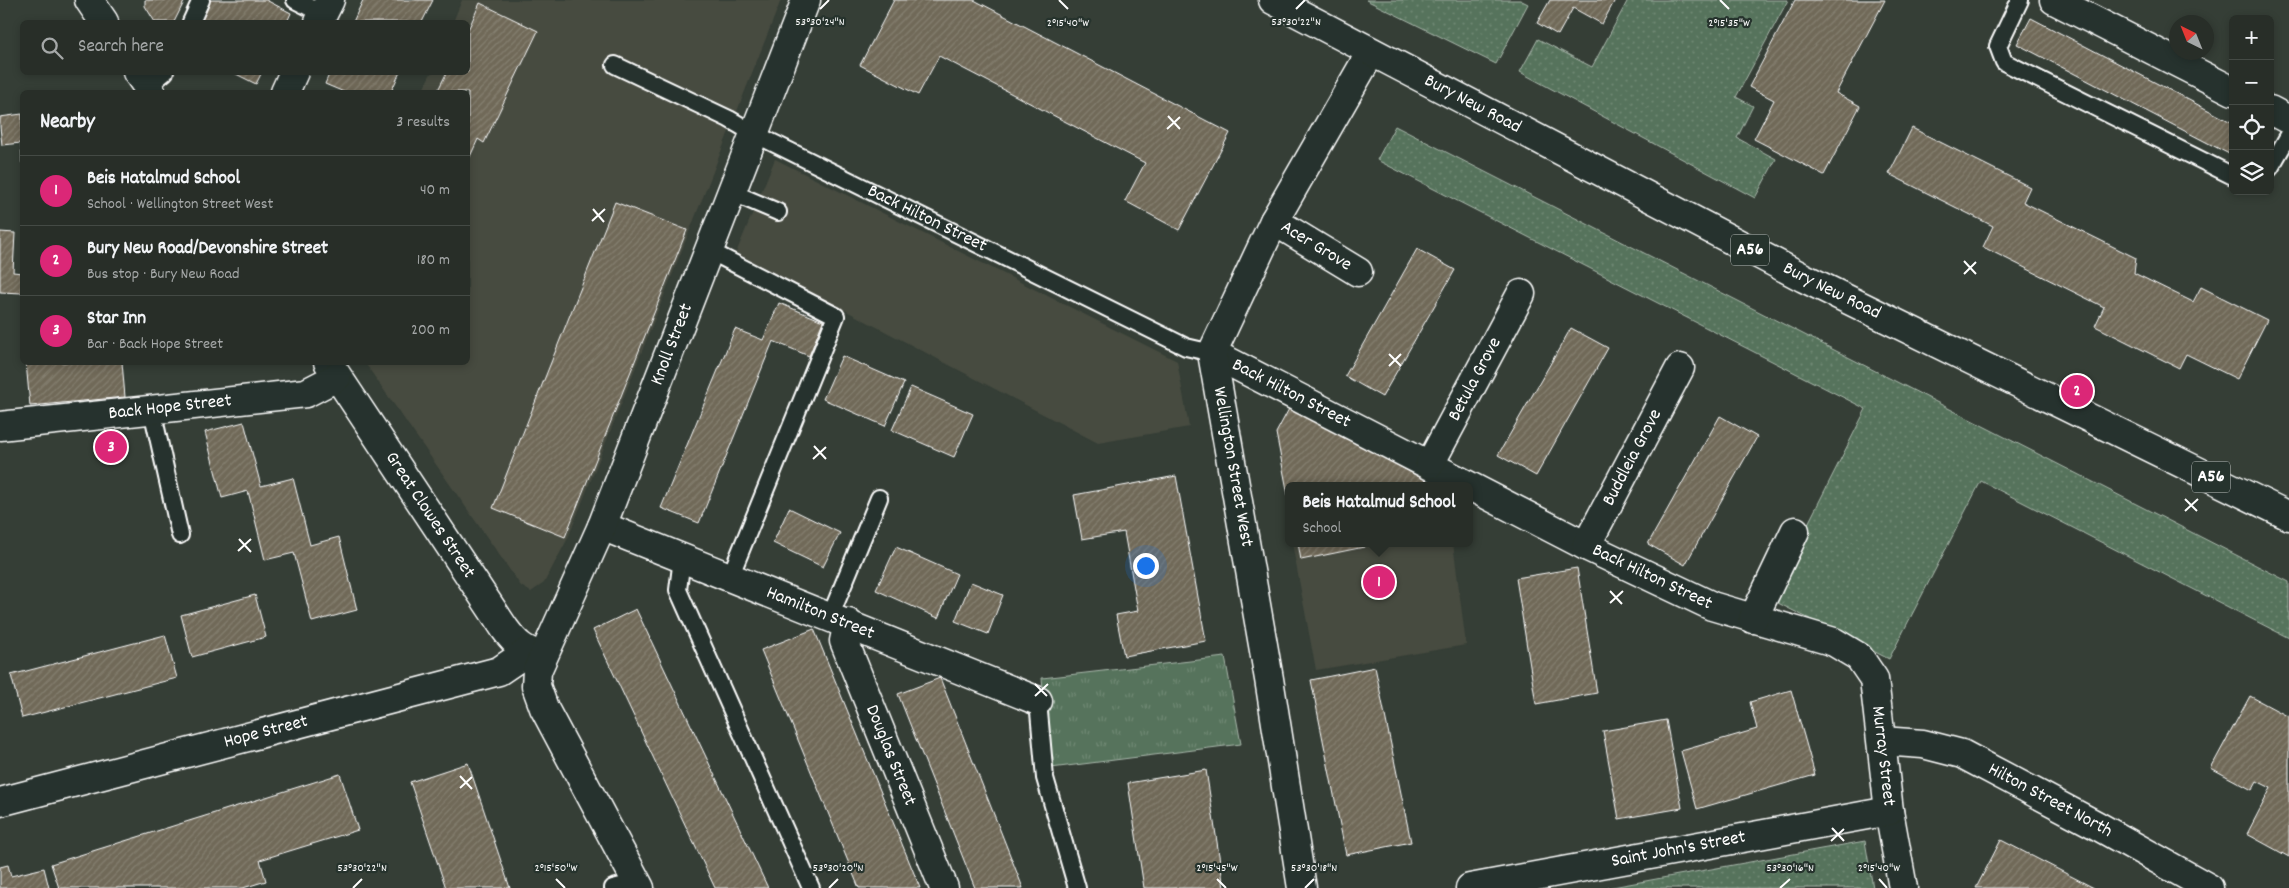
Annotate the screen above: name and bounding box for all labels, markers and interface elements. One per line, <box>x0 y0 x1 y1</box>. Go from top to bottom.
text: 53°30'24"N <box>795 14 845 31</box>
text: 53°30'22"N <box>1271 14 1321 31</box>
text: 2°15'40"W <box>1047 15 1089 32</box>
text: 2°15'35"W <box>1708 15 1750 32</box>
north arrow <box>2169 15 2214 60</box>
map controls <box>2229 15 2274 195</box>
button: + <box>2229 15 2274 60</box>
search box <box>20 20 470 75</box>
icon: search <box>38 34 66 62</box>
text: Search here <box>78 34 164 61</box>
button: − <box>2229 60 2274 105</box>
street label: Bury New Road <box>1419 68 1526 141</box>
button: locate <box>2229 105 2274 150</box>
text: Nearby <box>40 108 95 138</box>
text: 3 results <box>396 111 450 134</box>
button: layers <box>2229 150 2274 195</box>
text: Beis Hatalmud School <box>87 166 240 193</box>
street label: Back Hilton Street <box>863 178 991 260</box>
text: 1 <box>54 179 58 202</box>
text: 40 m <box>420 179 450 202</box>
text: School · Wellington Street West <box>87 193 274 216</box>
street label: Acer Grove <box>1275 214 1357 279</box>
road number: A56 <box>1731 234 1769 266</box>
text: Bury New Road/Devonshire Street <box>87 236 328 263</box>
text: 2 <box>53 249 60 272</box>
text: 180 m <box>417 249 450 272</box>
street label: Bury New Road <box>1778 256 1885 327</box>
text: Bus stop · Bury New Road <box>87 263 239 286</box>
street label: Knoll Street <box>644 300 700 389</box>
text: Star Inn <box>87 306 146 333</box>
text: 3 <box>52 319 60 342</box>
text: 200 m <box>411 319 450 342</box>
street label: Betula Grove <box>1442 332 1509 426</box>
text: Bar · Back Hope Street <box>87 333 223 356</box>
street label: Back Hilton Street <box>1227 352 1355 436</box>
pin: 2 <box>2061 372 2093 410</box>
street label: Wellington Street West <box>1205 385 1259 549</box>
street label: Back Hope Street <box>107 388 233 428</box>
street label: Buddleia Grove <box>1596 404 1669 511</box>
pin: 3 <box>95 428 127 466</box>
street label: Great Clowes Street <box>378 447 482 584</box>
road number: A56 <box>2192 462 2230 492</box>
popup <box>1285 482 1473 547</box>
text: Beis Hatalmud School <box>1303 490 1455 517</box>
text: School <box>1303 517 1341 540</box>
street label: Back Hilton Street <box>1587 537 1717 618</box>
your location <box>1133 553 1159 579</box>
pin: 1 <box>1363 563 1395 601</box>
street label: Hamilton Street <box>762 580 878 647</box>
street label: Douglas Street <box>858 701 923 810</box>
street label: Murray Street <box>1864 705 1902 808</box>
street label: Hope Street <box>221 708 311 756</box>
street label: Hilton Street North <box>1983 757 2117 845</box>
street label: Saint John's Street <box>1609 824 1748 875</box>
text: 53°30'22"N <box>337 860 387 877</box>
text: 2°15'50"W <box>535 860 578 877</box>
text: 53°30'20"N <box>813 860 864 877</box>
text: 2°15'45"W <box>1196 860 1238 877</box>
text: 53°30'18"N <box>1291 860 1337 877</box>
text: 53°30'16"N <box>1766 860 1814 877</box>
text: 2°15'40"W <box>1858 860 1900 877</box>

